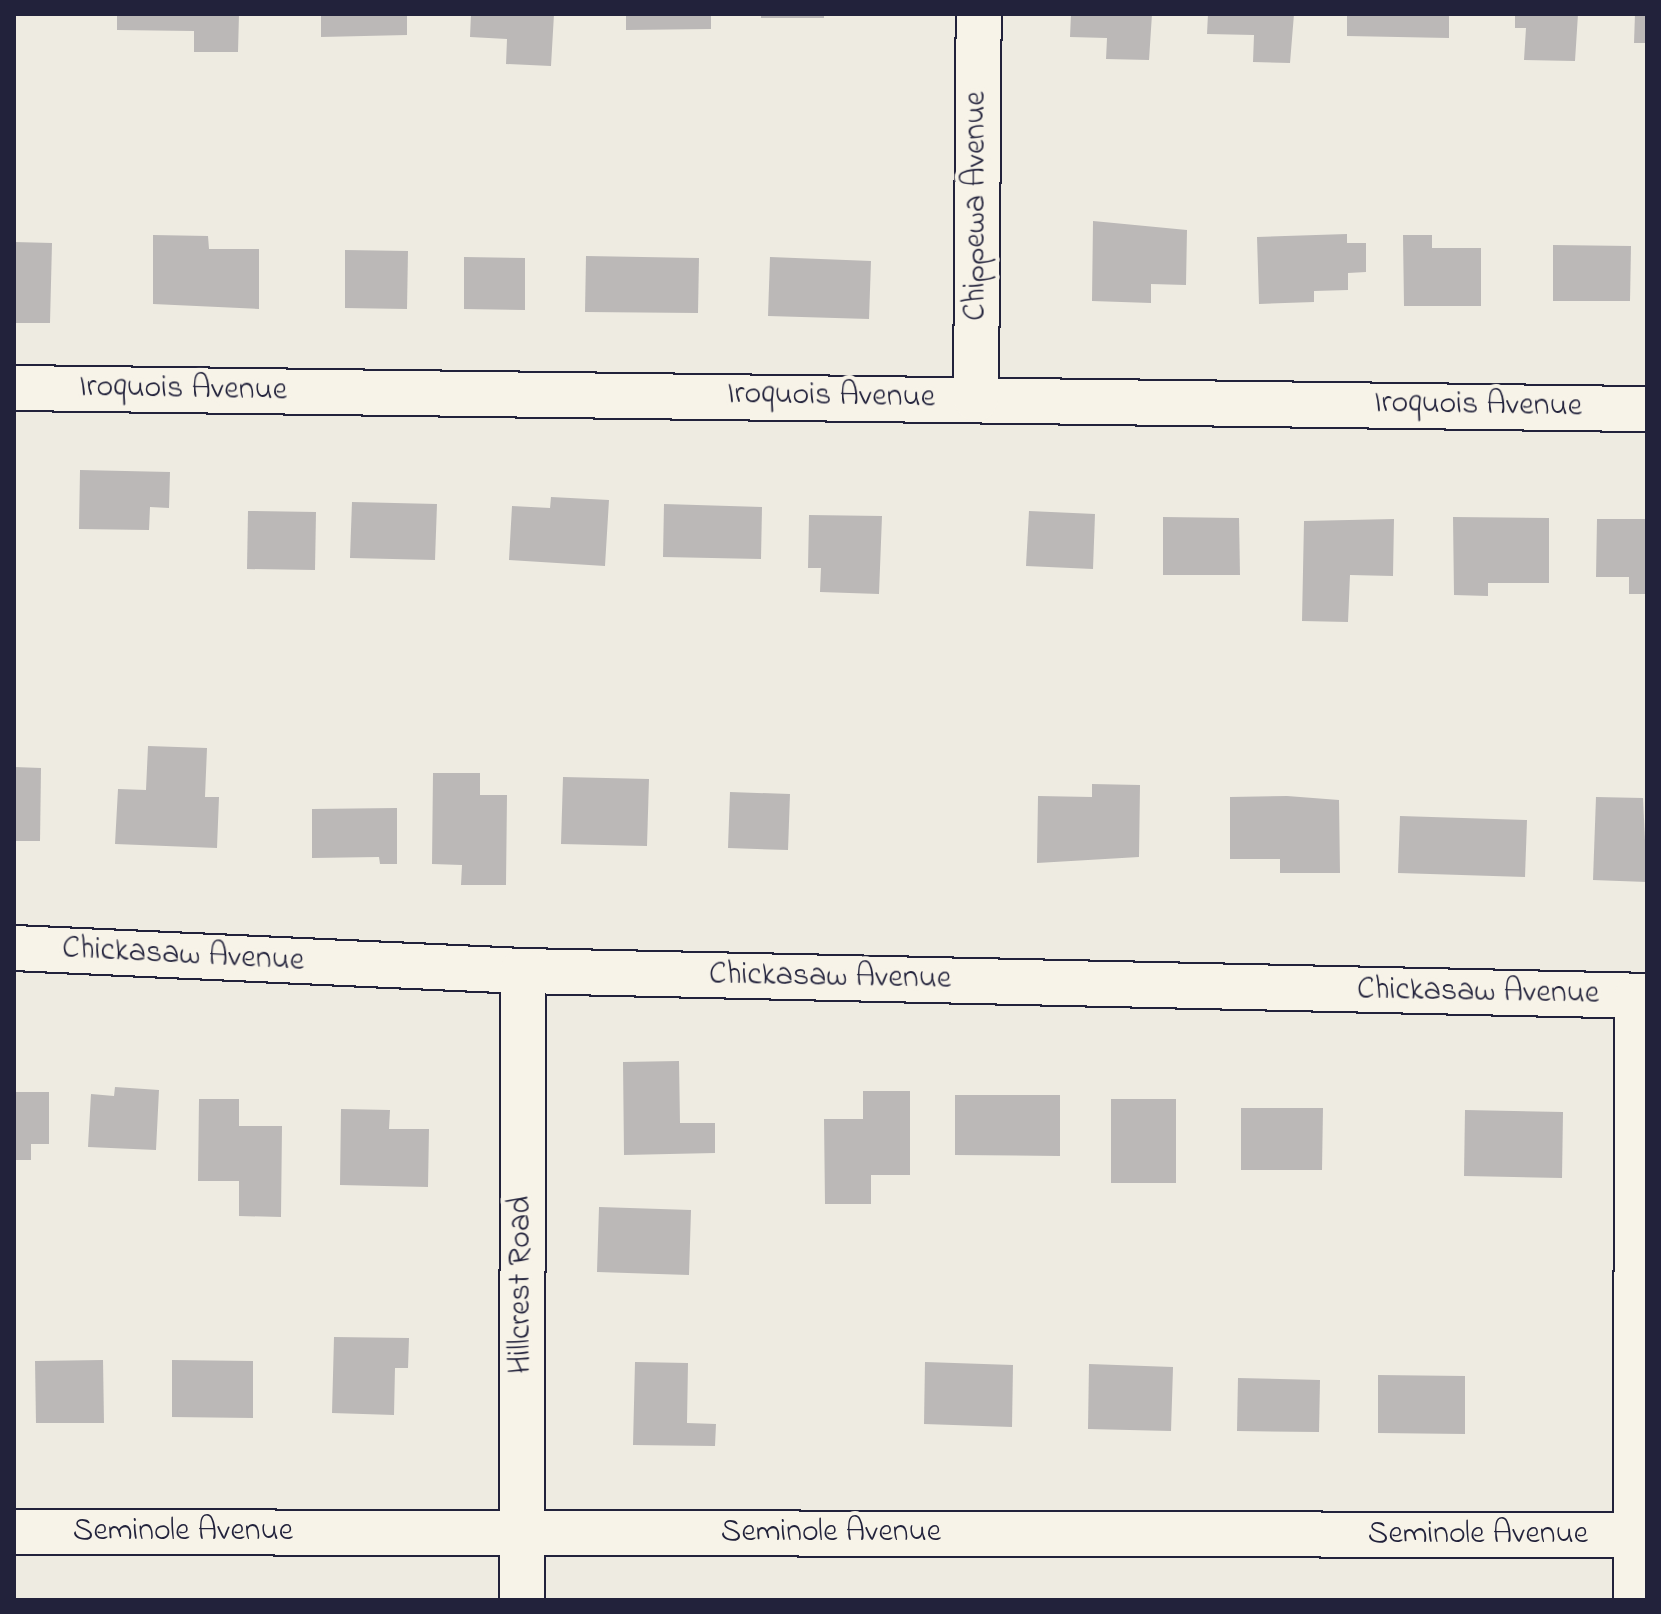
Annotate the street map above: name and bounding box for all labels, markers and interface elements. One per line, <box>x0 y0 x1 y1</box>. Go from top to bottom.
street label: Chippewa Avenue <box>958 91 996 321</box>
street label: Iroquois Avenue <box>79 369 287 411</box>
street label: Iroquois Avenue <box>727 376 935 418</box>
street label: Iroquois Avenue <box>1374 385 1582 427</box>
street label: Chickasaw Avenue <box>61 930 305 982</box>
street label: Chickasaw Avenue <box>709 957 951 999</box>
street label: Chickasaw Avenue <box>1357 972 1599 1014</box>
street label: Hillcrest Road <box>503 1196 541 1374</box>
street label: Seminole Avenue <box>73 1513 293 1551</box>
street label: Seminole Avenue <box>721 1514 941 1552</box>
street label: Seminole Avenue <box>1368 1516 1588 1554</box>

